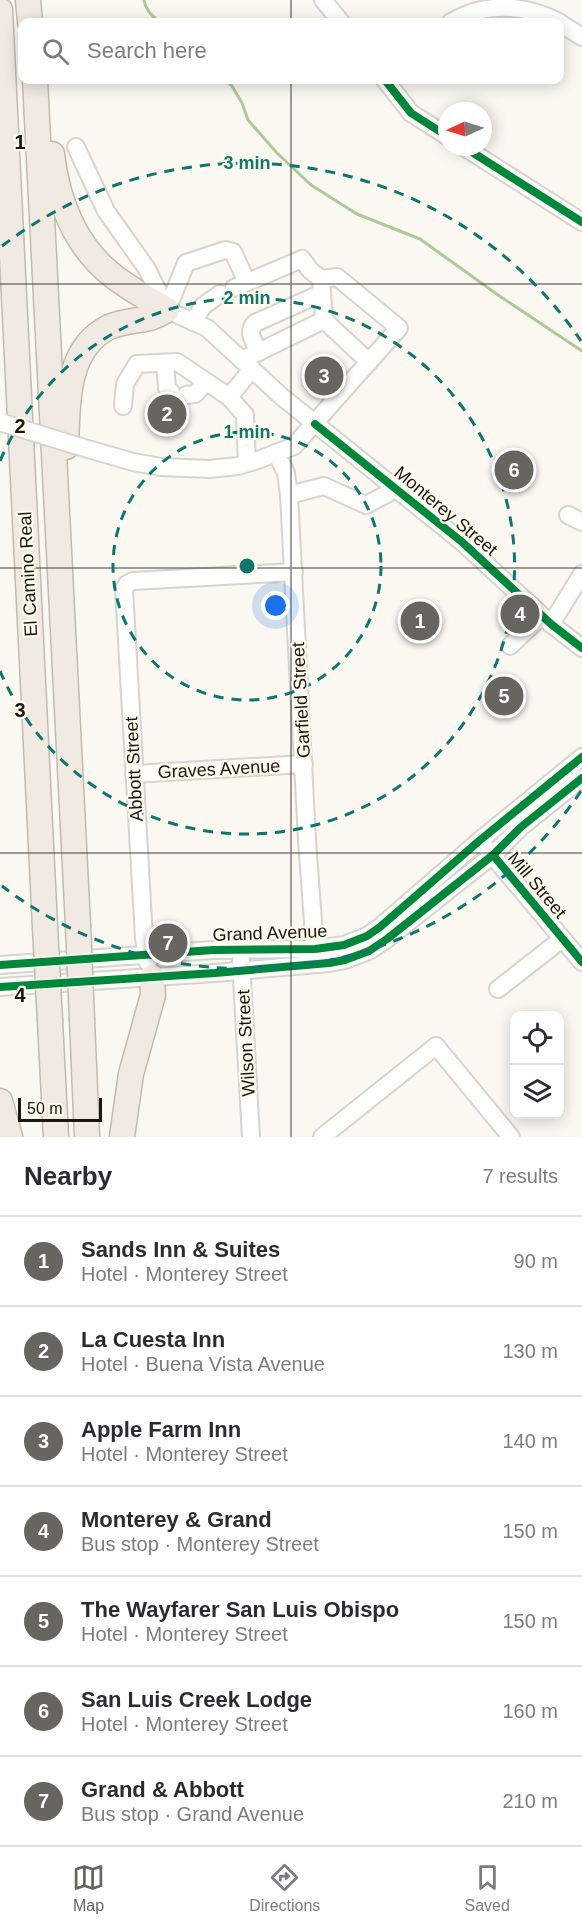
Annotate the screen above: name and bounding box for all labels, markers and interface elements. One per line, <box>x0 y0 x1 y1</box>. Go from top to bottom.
search box <box>18 18 564 84</box>
icon: search <box>39 35 72 68</box>
text: Search here <box>87 38 207 63</box>
north arrow <box>438 102 492 156</box>
text: 1 <box>14 131 26 153</box>
text: 3 min <box>223 153 271 173</box>
text: 2 min <box>223 288 271 308</box>
pin: 3 <box>304 354 344 398</box>
pin: 2 <box>148 392 186 436</box>
text: 2 <box>14 415 26 437</box>
text: 1 min <box>223 422 271 442</box>
pin: 6 <box>494 448 534 492</box>
street label: Monterey Street <box>391 462 501 560</box>
street label: El Camino Real <box>15 511 41 637</box>
centre of rings <box>237 556 257 576</box>
your location <box>261 591 290 620</box>
pin: 4 <box>500 592 540 636</box>
pin: 1 <box>400 598 440 644</box>
street label: Garfield Street <box>288 642 314 758</box>
pin: 5 <box>484 674 524 718</box>
text: 3 <box>14 699 26 721</box>
street label: Abbott Street <box>121 716 147 822</box>
street label: Graves Avenue <box>157 756 281 782</box>
street label: Mill Street <box>504 848 570 922</box>
pin: 7 <box>148 920 188 966</box>
street label: Grand Avenue <box>212 921 328 945</box>
text: 4 <box>14 984 26 1006</box>
street label: Wilson Street <box>233 989 259 1097</box>
map controls <box>510 1011 564 1119</box>
button: locate <box>510 1011 564 1065</box>
button: layers <box>510 1065 564 1119</box>
scale bar <box>18 1095 102 1122</box>
text: 50 m <box>27 1100 63 1117</box>
text: Nearby <box>24 1161 112 1191</box>
text: 7 results <box>482 1165 558 1187</box>
text: Sands Inn & Suites <box>81 1237 280 1262</box>
text: 1 <box>38 1250 49 1272</box>
text: 90 m <box>514 1250 558 1272</box>
text: Hotel · Monterey Street <box>81 1263 288 1285</box>
text: La Cuesta Inn <box>81 1327 225 1352</box>
text: 2 <box>38 1340 49 1362</box>
text: 130 m <box>502 1340 558 1362</box>
text: Hotel · Buena Vista Avenue <box>81 1353 325 1375</box>
text: Apple Farm Inn <box>81 1417 241 1442</box>
text: 3 <box>38 1430 49 1452</box>
text: 140 m <box>502 1430 558 1452</box>
text: Hotel · Monterey Street <box>81 1443 288 1465</box>
text: Monterey & Grand <box>81 1507 272 1532</box>
text: 4 <box>38 1520 49 1542</box>
text: 150 m <box>502 1520 558 1542</box>
text: Bus stop · Monterey Street <box>81 1533 319 1555</box>
text: The Wayfarer San Luis Obispo <box>81 1597 399 1622</box>
text: 5 <box>38 1610 49 1632</box>
text: 150 m <box>502 1610 558 1632</box>
text: Hotel · Monterey Street <box>81 1623 288 1645</box>
text: San Luis Creek Lodge <box>81 1687 312 1712</box>
text: 6 <box>38 1700 49 1722</box>
text: 160 m <box>502 1700 558 1722</box>
text: Hotel · Monterey Street <box>81 1713 288 1735</box>
text: Grand & Abbott <box>81 1777 244 1802</box>
text: 7 <box>38 1790 49 1812</box>
text: 210 m <box>502 1790 558 1812</box>
text: Bus stop · Grand Avenue <box>81 1803 304 1825</box>
tab: Map <box>72 1861 105 1915</box>
tab: Directions <box>249 1861 320 1915</box>
tab: Saved <box>465 1861 510 1915</box>

